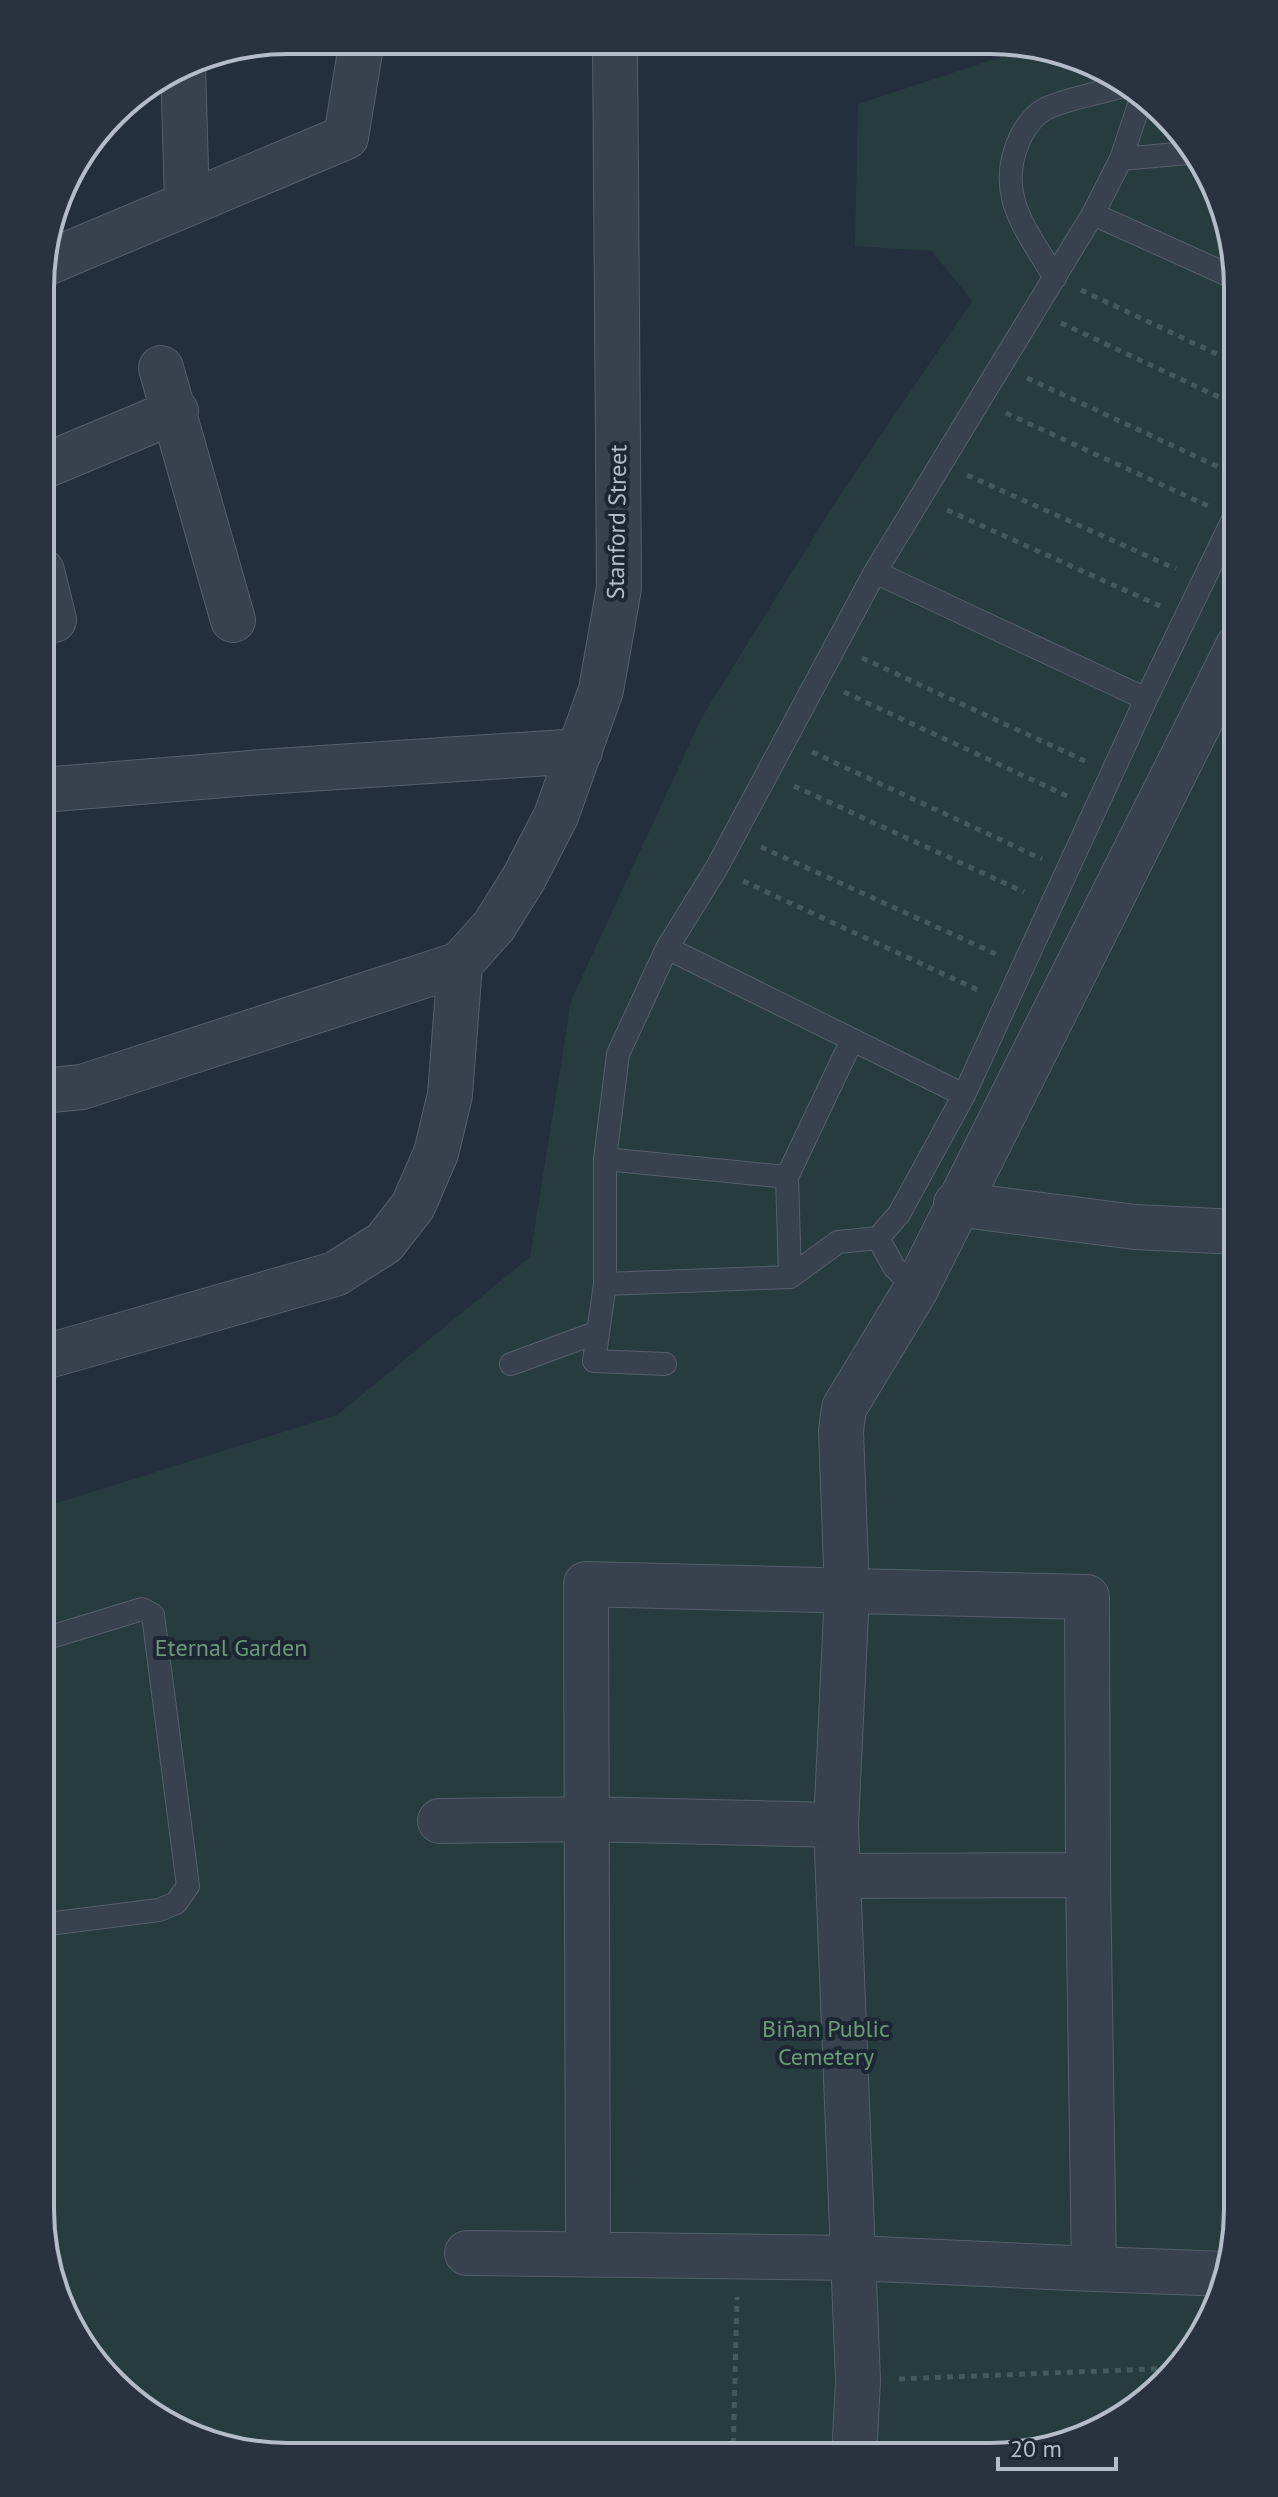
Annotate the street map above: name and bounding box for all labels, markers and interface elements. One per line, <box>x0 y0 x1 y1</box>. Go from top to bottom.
street label: Stanford Street <box>600 444 633 600</box>
park label: Eternal Garden <box>155 1632 307 1663</box>
park label: Biñan Public Cemetery <box>762 2013 890 2072</box>
scale bar <box>998 2421 1116 2471</box>
text: 20 m <box>1010 2433 1062 2464</box>

